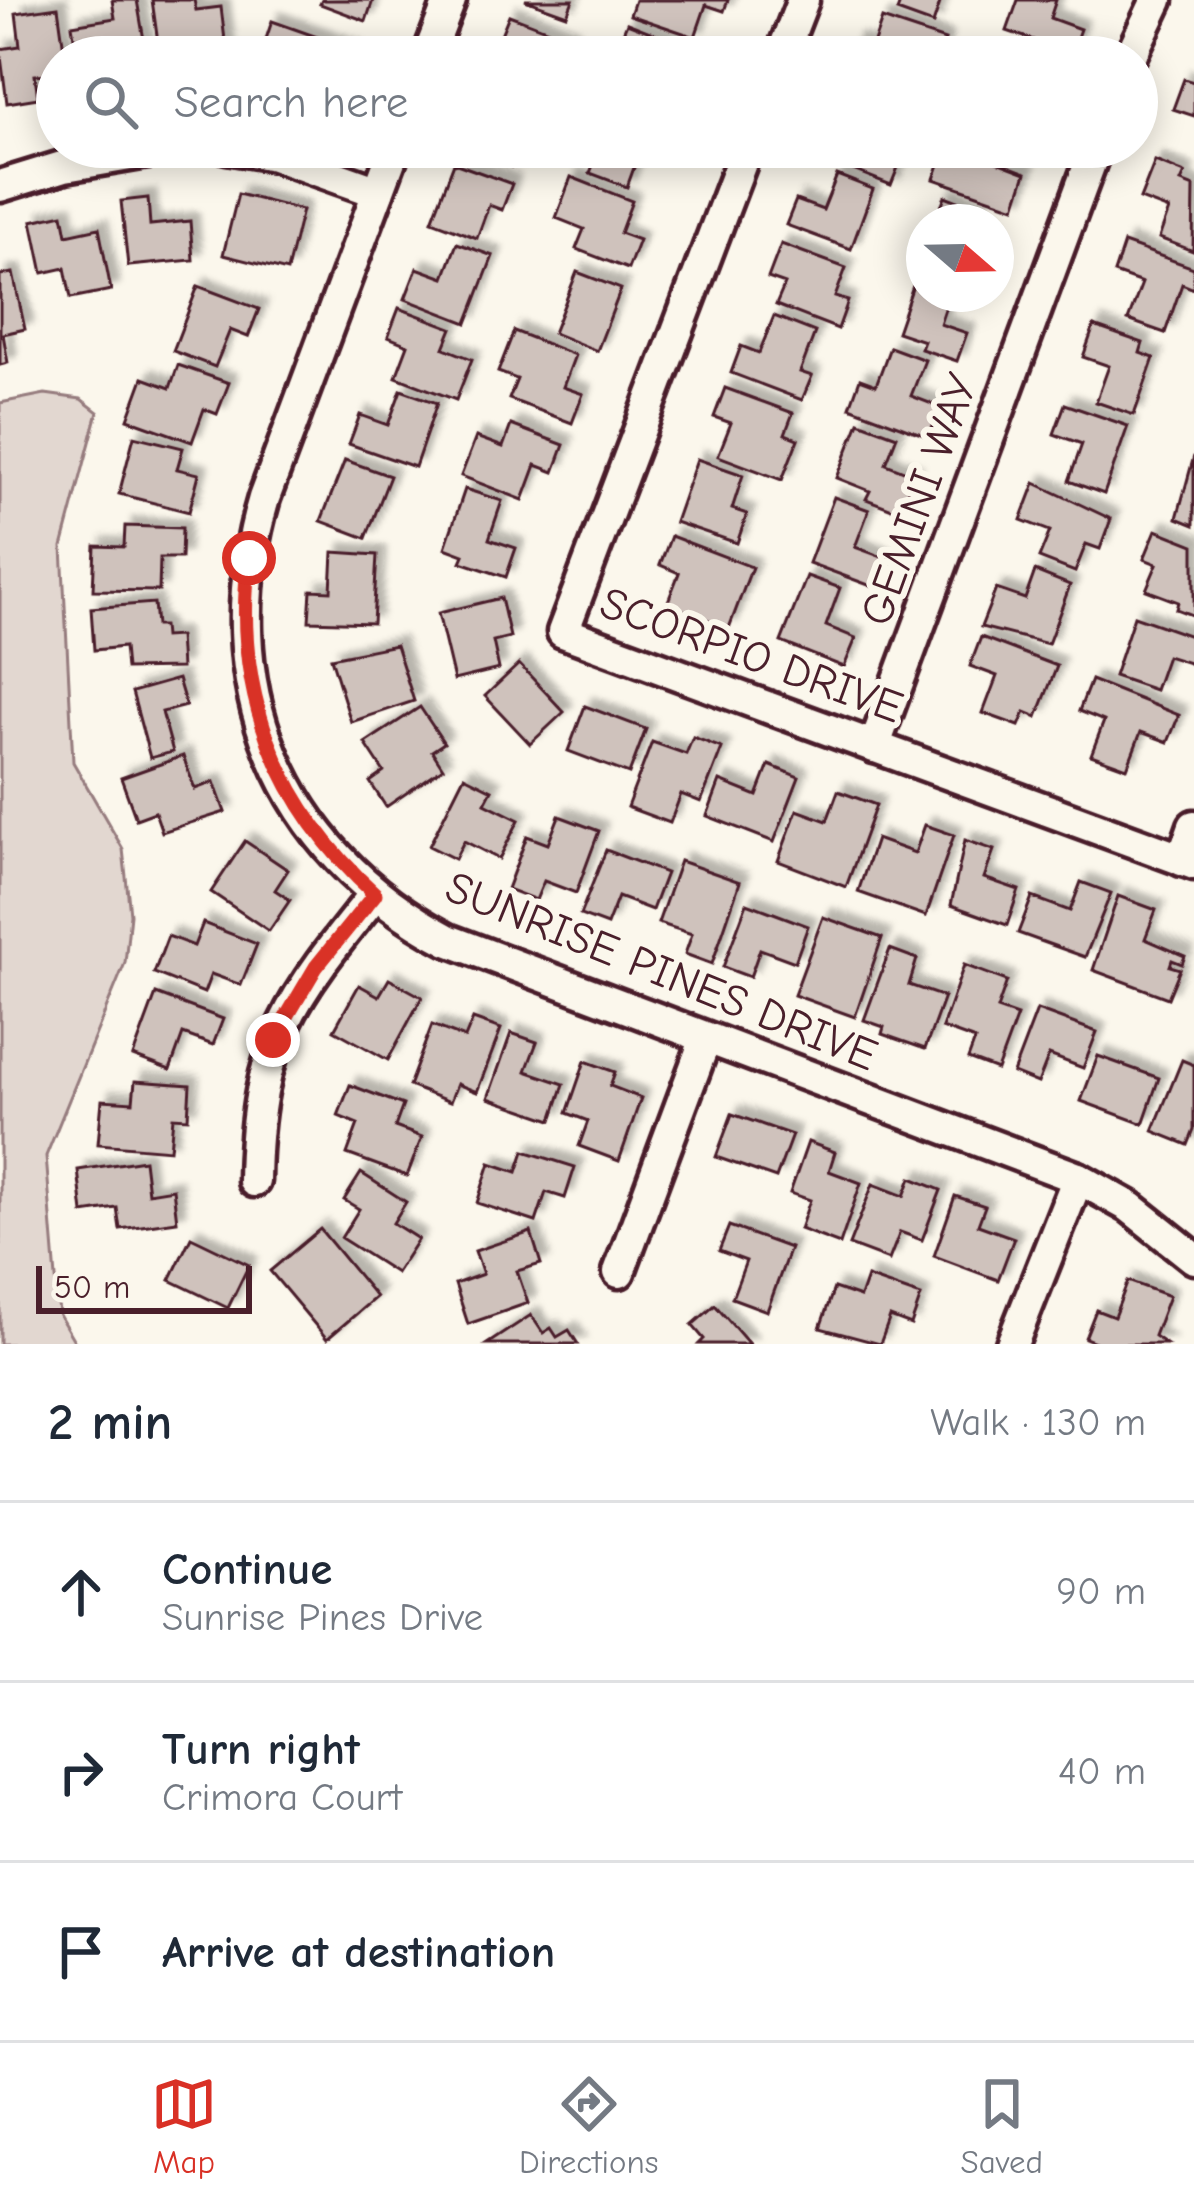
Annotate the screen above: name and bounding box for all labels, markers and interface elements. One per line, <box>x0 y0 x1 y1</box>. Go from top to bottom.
search box <box>36 36 1158 168</box>
icon: search <box>78 69 144 135</box>
text: Search here <box>174 76 408 128</box>
north arrow <box>906 204 1014 312</box>
street label: GEMINI WAY <box>849 366 989 632</box>
route start <box>222 531 276 585</box>
street label: SCORPIO DRIVE <box>593 576 910 734</box>
street label: SUNRISE PINES DRIVE <box>438 861 885 1081</box>
route end <box>246 1013 300 1067</box>
scale bar <box>36 1260 252 1313</box>
text: 50 m <box>54 1268 130 1306</box>
text: 2 min <box>48 1393 172 1452</box>
text: Walk · 130 m <box>930 1400 1146 1445</box>
text: Continue <box>162 1543 332 1595</box>
icon: ahead <box>48 1559 114 1625</box>
text: 90 m <box>1056 1569 1146 1614</box>
text: Sunrise Pines Drive <box>162 1595 483 1640</box>
text: Turn right <box>162 1723 360 1775</box>
icon: right <box>48 1739 114 1805</box>
text: 40 m <box>1058 1749 1146 1794</box>
text: Crimora Court <box>162 1775 402 1820</box>
icon: arrive <box>48 1919 114 1985</box>
text: Arrive at destination <box>162 1926 555 1978</box>
tab: Map <box>151 2071 217 2181</box>
tab: Directions <box>519 2071 659 2181</box>
tab: Saved <box>961 2071 1043 2181</box>

